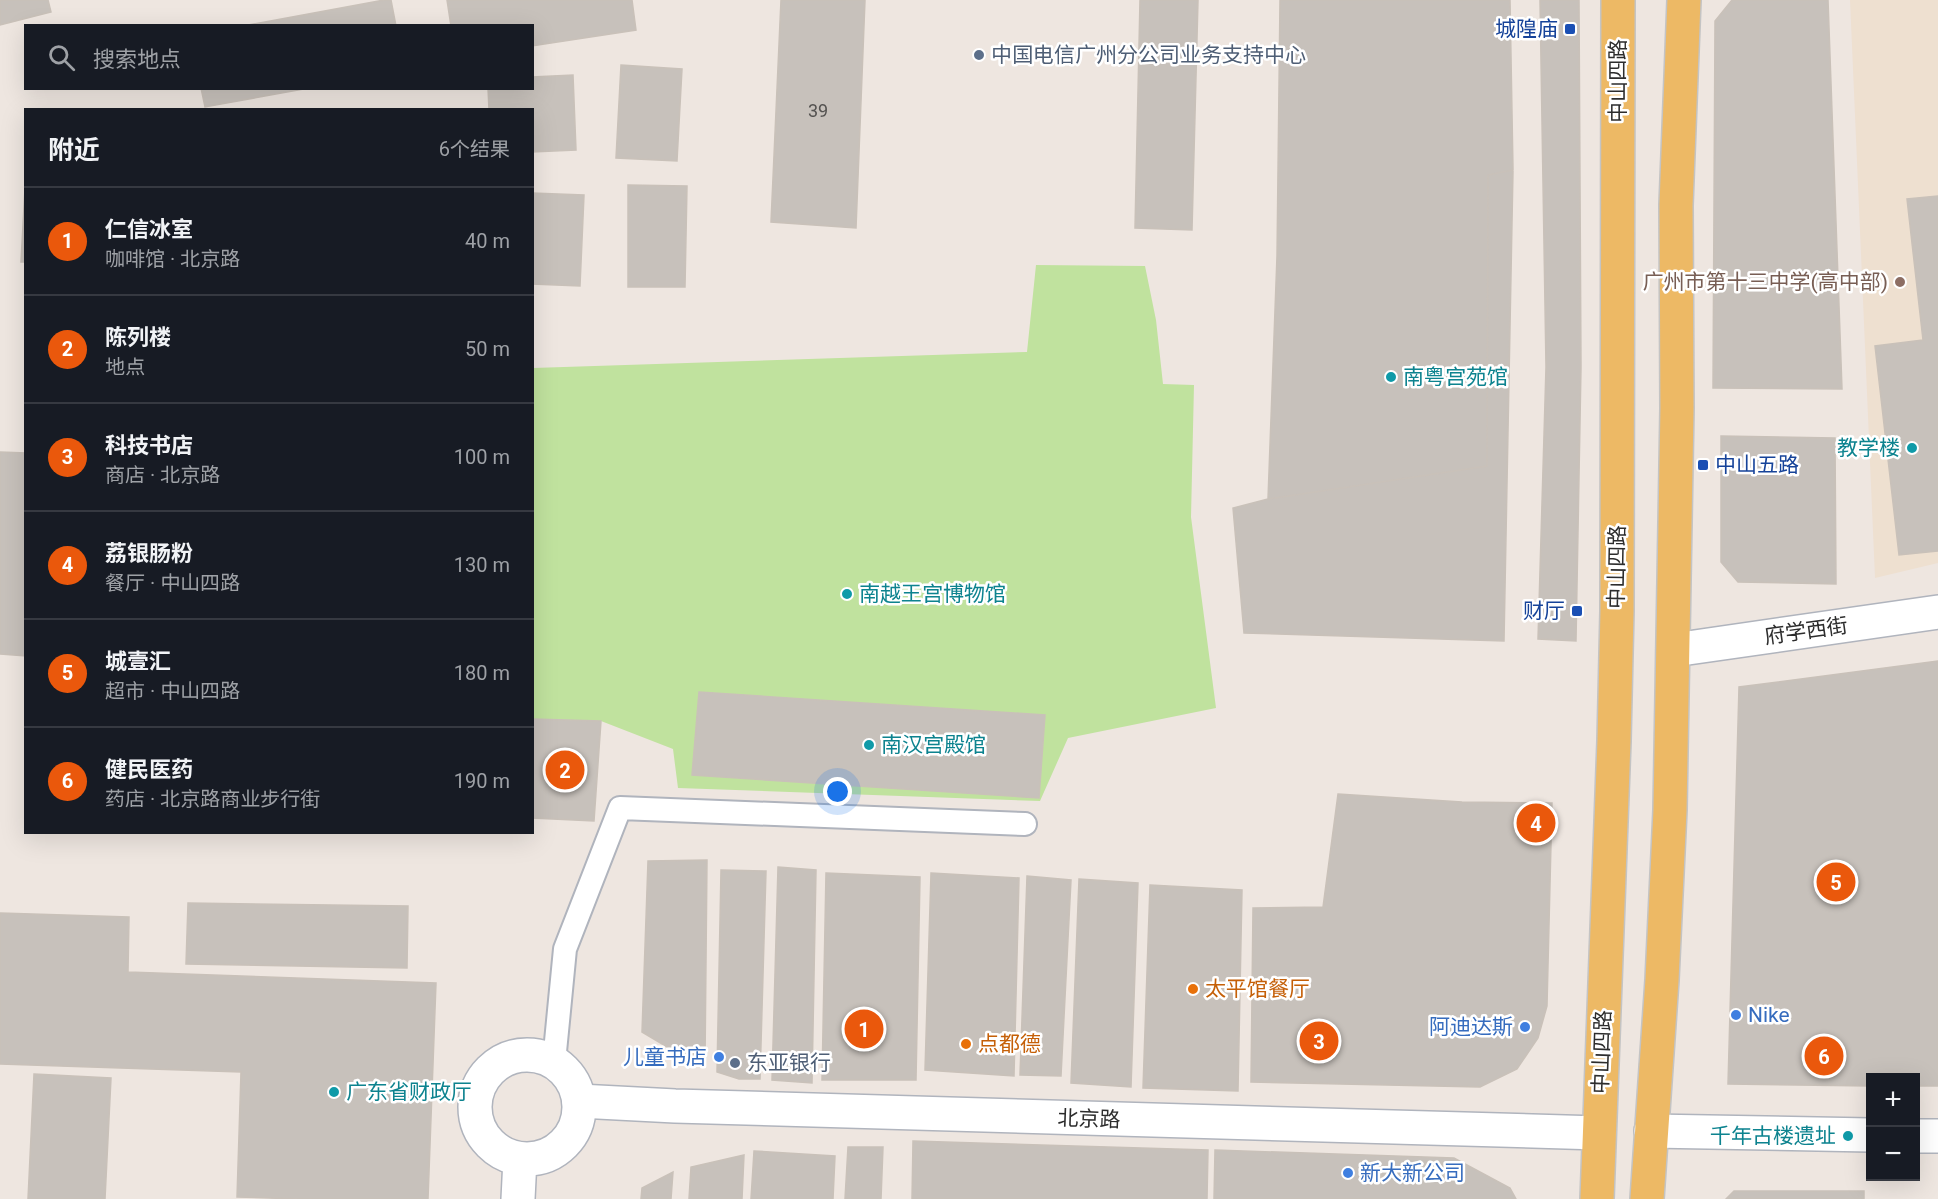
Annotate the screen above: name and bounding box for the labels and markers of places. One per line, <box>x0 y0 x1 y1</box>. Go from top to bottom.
place label: 城隍庙 <box>1495 17 1558 41</box>
marker: 城隍庙 <box>1563 22 1577 36</box>
place label: 中国电信广州分公司业务支持中心 <box>991 43 1306 67</box>
marker: 中国电信广州分公司业务支持中心 <box>972 48 986 62</box>
place label: 广州市第十三中学(高中部) <box>1643 270 1888 294</box>
marker: 广州市第十三中学(高中部) <box>1893 275 1907 289</box>
place label: 南粤宫苑馆 <box>1403 365 1508 389</box>
marker: 南粤宫苑馆 <box>1384 370 1398 384</box>
place label: 教学楼 <box>1837 436 1900 460</box>
marker: 教学楼 <box>1905 441 1919 455</box>
place label: 中山五路 <box>1715 453 1799 477</box>
marker: 中山五路 <box>1696 458 1710 472</box>
place label: 南越王宫博物馆 <box>859 582 1006 606</box>
marker: 南越王宫博物馆 <box>840 587 854 601</box>
place label: 财厅 <box>1523 599 1565 623</box>
marker: 财厅 <box>1570 604 1584 618</box>
place label: 南汉宫殿馆 <box>881 733 986 757</box>
marker: 南汉宫殿馆 <box>862 738 876 752</box>
pin: 2 <box>546 748 584 792</box>
pin: 4 <box>1516 800 1556 846</box>
pin: 5 <box>1816 860 1856 904</box>
place label: 太平馆餐厅 <box>1205 977 1310 1001</box>
marker: 太平馆餐厅 <box>1186 982 1200 996</box>
place label: Nike <box>1748 1003 1790 1027</box>
pin: 1 <box>844 1006 884 1052</box>
marker: Nike <box>1729 1008 1743 1022</box>
place label: 阿迪达斯 <box>1429 1015 1513 1039</box>
pin: 3 <box>1300 1018 1338 1064</box>
marker: 阿迪达斯 <box>1518 1020 1532 1034</box>
place label: 点都德 <box>978 1032 1041 1056</box>
pin: 6 <box>1804 1034 1844 1078</box>
marker: 点都德 <box>959 1037 973 1051</box>
place label: 儿童书店 <box>623 1045 707 1069</box>
marker: 儿童书店 <box>712 1050 726 1064</box>
place label: 东亚银行 <box>747 1051 831 1075</box>
marker: 东亚银行 <box>728 1056 742 1070</box>
place label: 广东省财政厅 <box>346 1080 472 1104</box>
marker: 广东省财政厅 <box>327 1085 341 1099</box>
place label: 千年古楼遗址 <box>1710 1124 1836 1148</box>
marker: 千年古楼遗址 <box>1841 1129 1855 1143</box>
place label: 新大新公司 <box>1360 1161 1465 1185</box>
marker: 新大新公司 <box>1341 1166 1355 1180</box>

